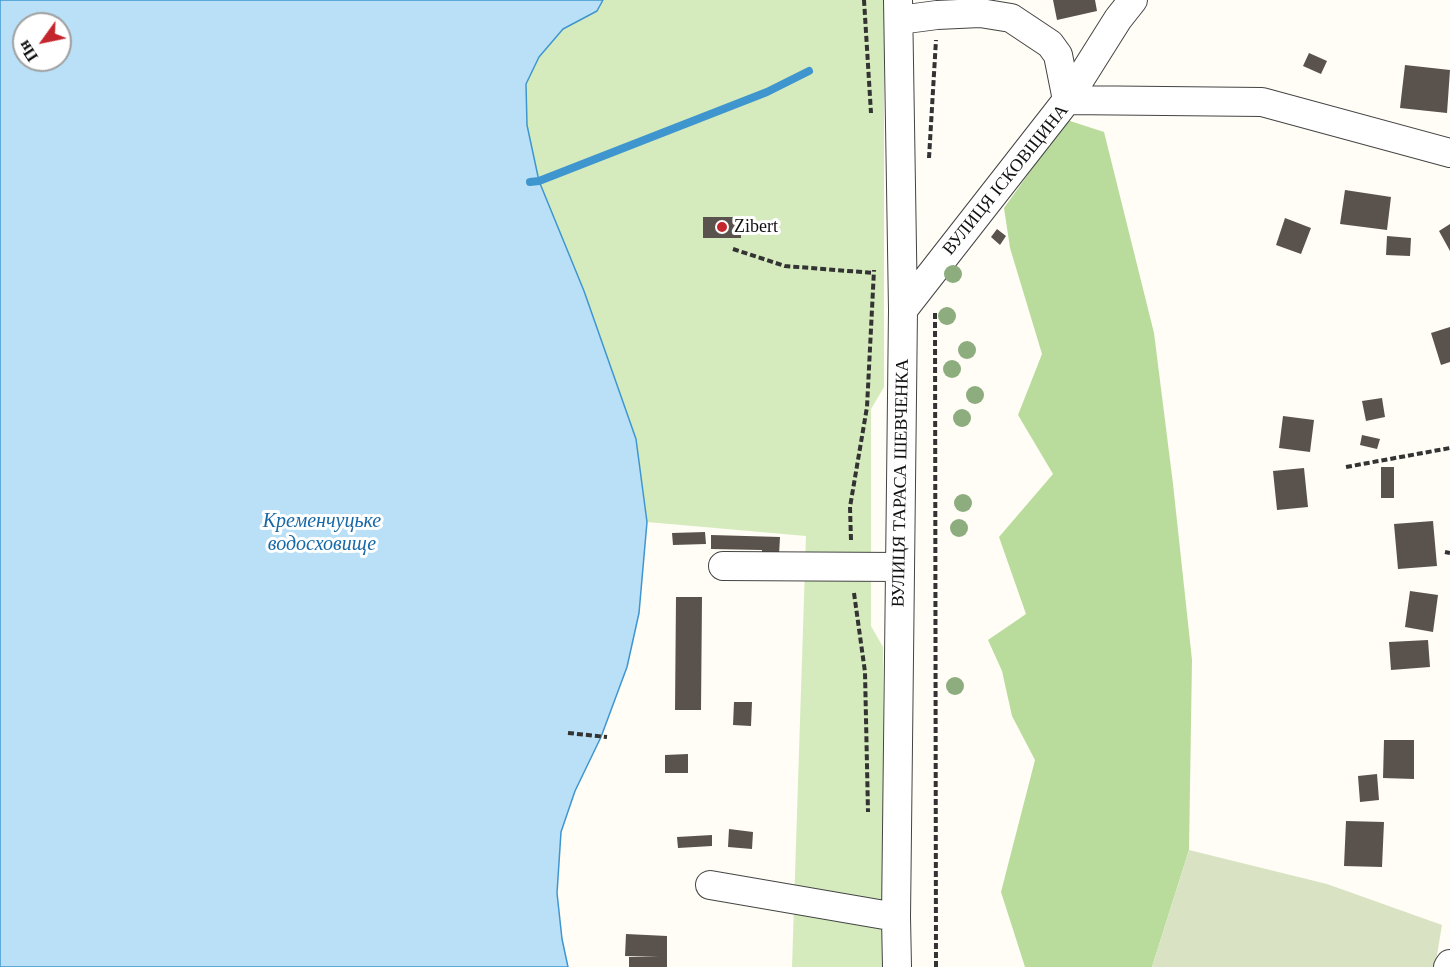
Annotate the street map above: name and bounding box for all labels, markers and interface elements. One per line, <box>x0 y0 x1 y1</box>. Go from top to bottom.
north arrow <box>12 12 72 72</box>
text: Пн <box>15 37 41 65</box>
street label: ВУЛИЦЯ ІСКОВЩИНА <box>939 100 1073 260</box>
place label: Zibert <box>734 216 778 238</box>
marker: Zibert <box>715 220 729 234</box>
street label: ВУЛИЦЯ ТАРАСА ШЕВЧЕНКА <box>888 359 914 607</box>
water label: Кременчуцьке водосховище <box>263 510 381 557</box>

